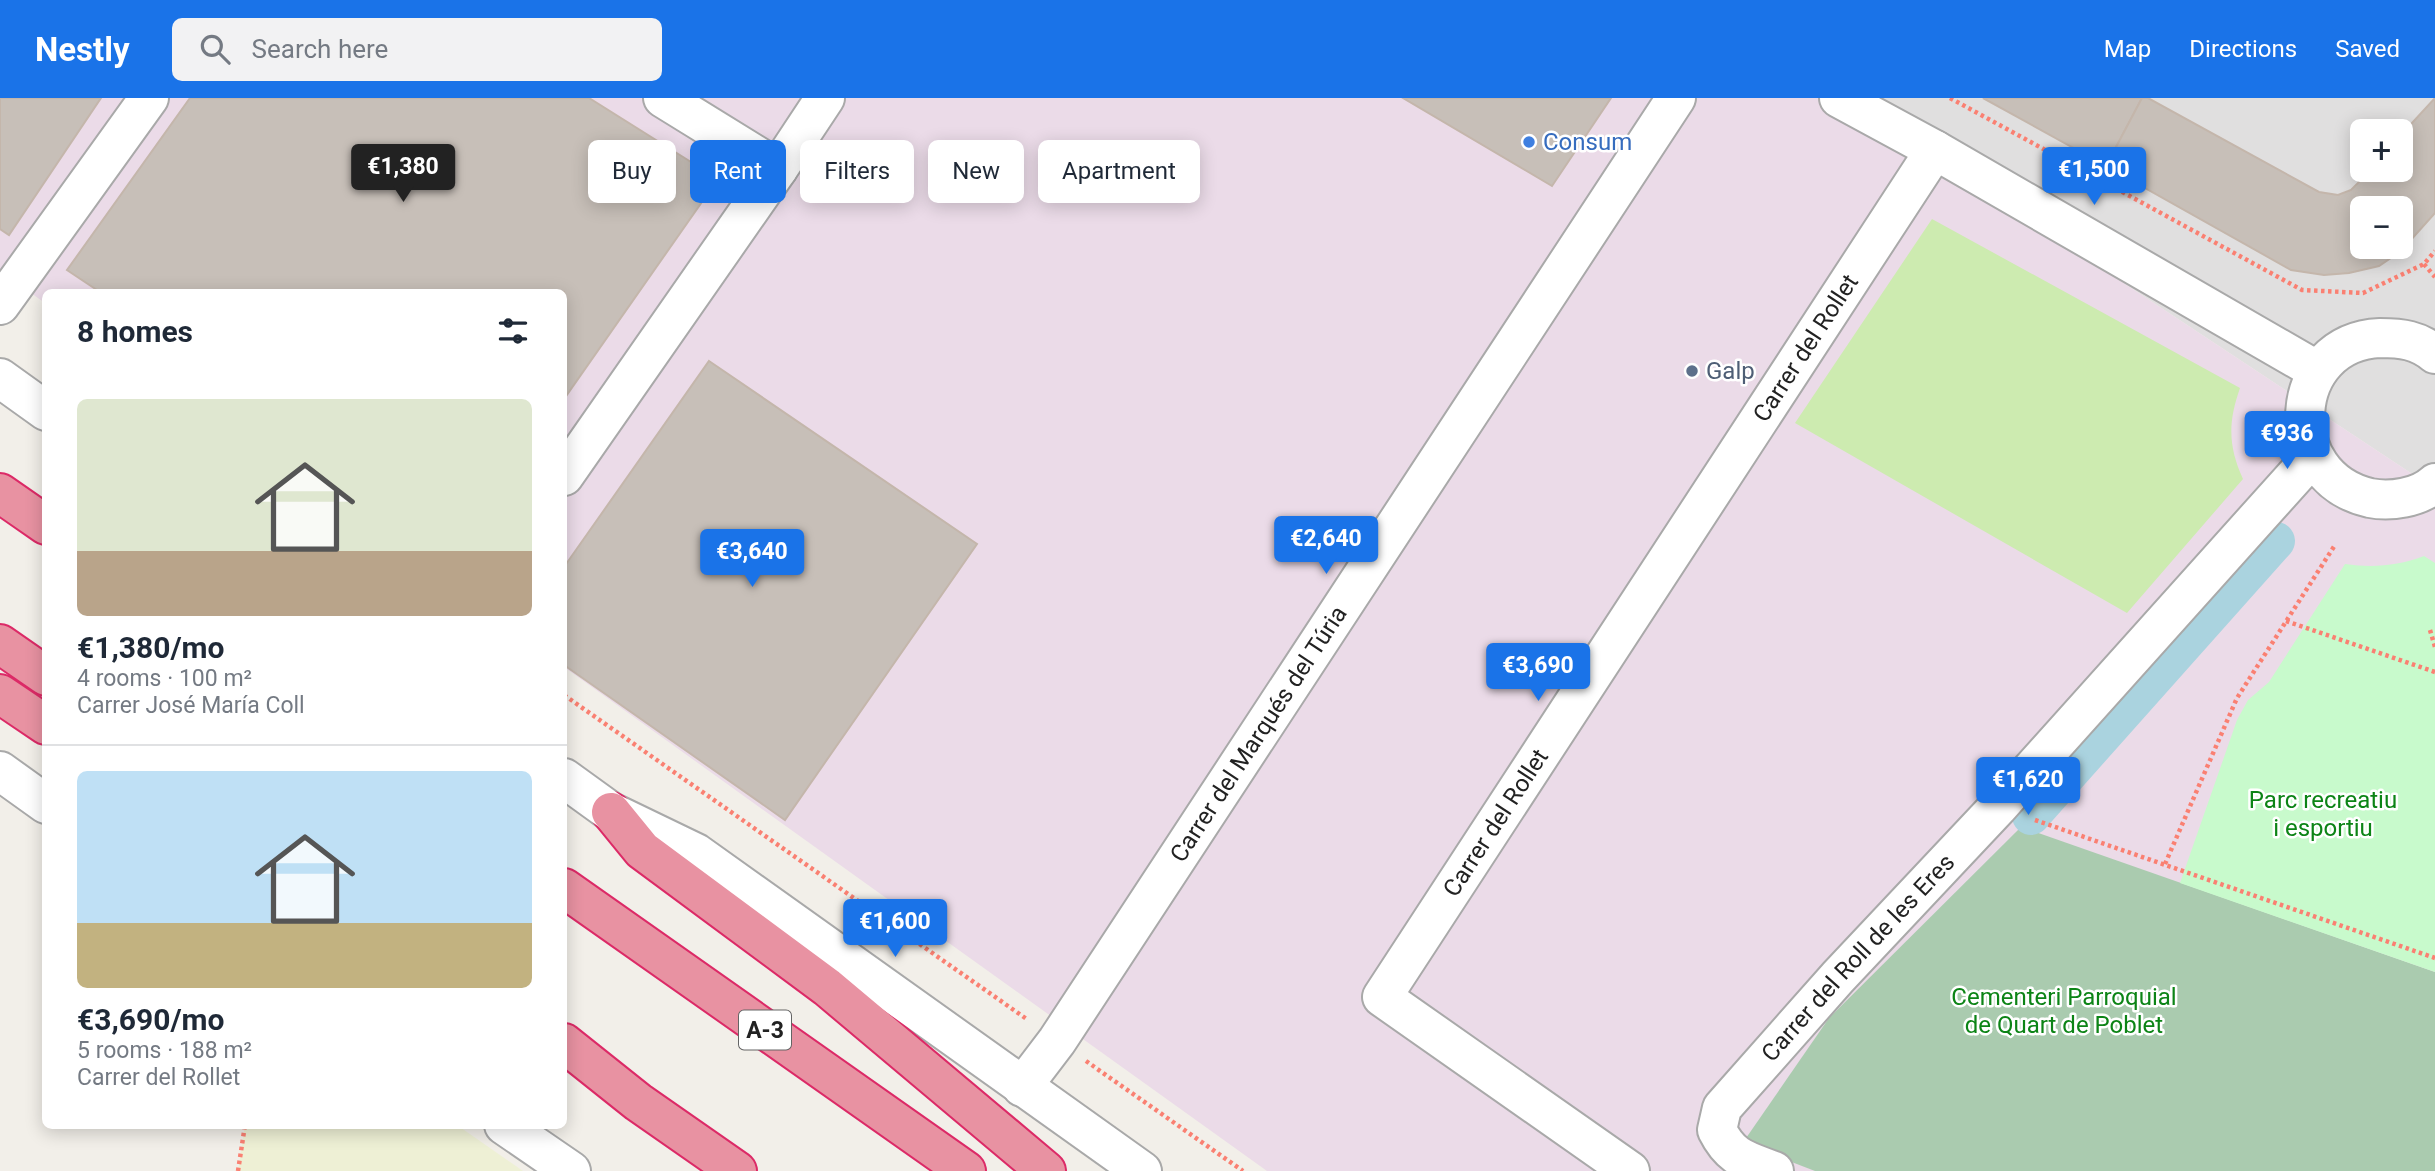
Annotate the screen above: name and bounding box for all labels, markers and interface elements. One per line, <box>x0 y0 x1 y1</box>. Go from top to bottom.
search box <box>172 18 662 81</box>
text: Nestly <box>35 30 130 69</box>
icon: search <box>196 30 234 68</box>
text: Search here <box>252 34 388 64</box>
text: Map <box>2104 35 2151 63</box>
text: Directions <box>2189 35 2297 63</box>
text: Saved <box>2335 35 2400 63</box>
map controls <box>2350 119 2413 259</box>
button: + <box>2350 119 2413 182</box>
place label: Consum <box>1543 128 1632 156</box>
marker: Consum <box>1521 134 1537 150</box>
chip: Buy <box>588 140 676 203</box>
chip: Rent <box>690 140 786 203</box>
chip: Filters <box>800 140 914 203</box>
chip: New <box>928 140 1024 203</box>
chip: Apartment <box>1038 140 1200 203</box>
pin: €1,380 <box>346 144 460 204</box>
pin: €1,500 <box>2037 148 2151 207</box>
text: €1,380 <box>367 153 439 180</box>
text: €1,500 <box>2058 156 2130 183</box>
button: − <box>2350 196 2413 259</box>
street label: Carrer del Rollet <box>1747 269 1864 427</box>
icon: filters <box>494 312 532 350</box>
text: 8 homes <box>77 314 193 349</box>
place label: Galp <box>1706 357 1755 385</box>
marker: Galp <box>1684 363 1700 379</box>
pin: €936 <box>2246 412 2328 471</box>
text: €936 <box>2261 420 2313 447</box>
icon: home <box>242 444 368 570</box>
pin: €2,640 <box>1269 517 1383 576</box>
text: €2,640 <box>1290 525 1362 552</box>
pin: €3,640 <box>695 530 809 589</box>
text: €3,640 <box>716 538 788 565</box>
street label: Carrer del Marqués del Túria <box>1164 601 1353 867</box>
text: €1,380/mo <box>77 630 225 665</box>
pin: €3,690 <box>1481 644 1595 703</box>
text: €3,690 <box>1502 652 1574 679</box>
text: 4 rooms · 100 m² <box>77 665 252 692</box>
text: Carrer José María Coll <box>77 692 305 719</box>
street label: Carrer del Rollet <box>1437 744 1554 902</box>
pin: €1,620 <box>1971 758 2085 817</box>
text: €1,620 <box>1992 766 2064 793</box>
park label: Parc recreatiu i esportiu <box>2249 786 2397 842</box>
icon: home <box>242 816 368 942</box>
street label: Carrer del Roll de les Eres <box>1756 848 1960 1067</box>
pin: €1,600 <box>838 900 952 959</box>
text: €1,600 <box>859 908 931 935</box>
park label: Cementeri Parroquial de Quart de Poblet <box>1951 983 2177 1039</box>
text: €3,690/mo <box>77 1002 225 1037</box>
road number: A-3 <box>739 1010 791 1049</box>
text: 5 rooms · 188 m² <box>77 1037 252 1064</box>
text: Carrer del Rollet <box>77 1064 240 1091</box>

